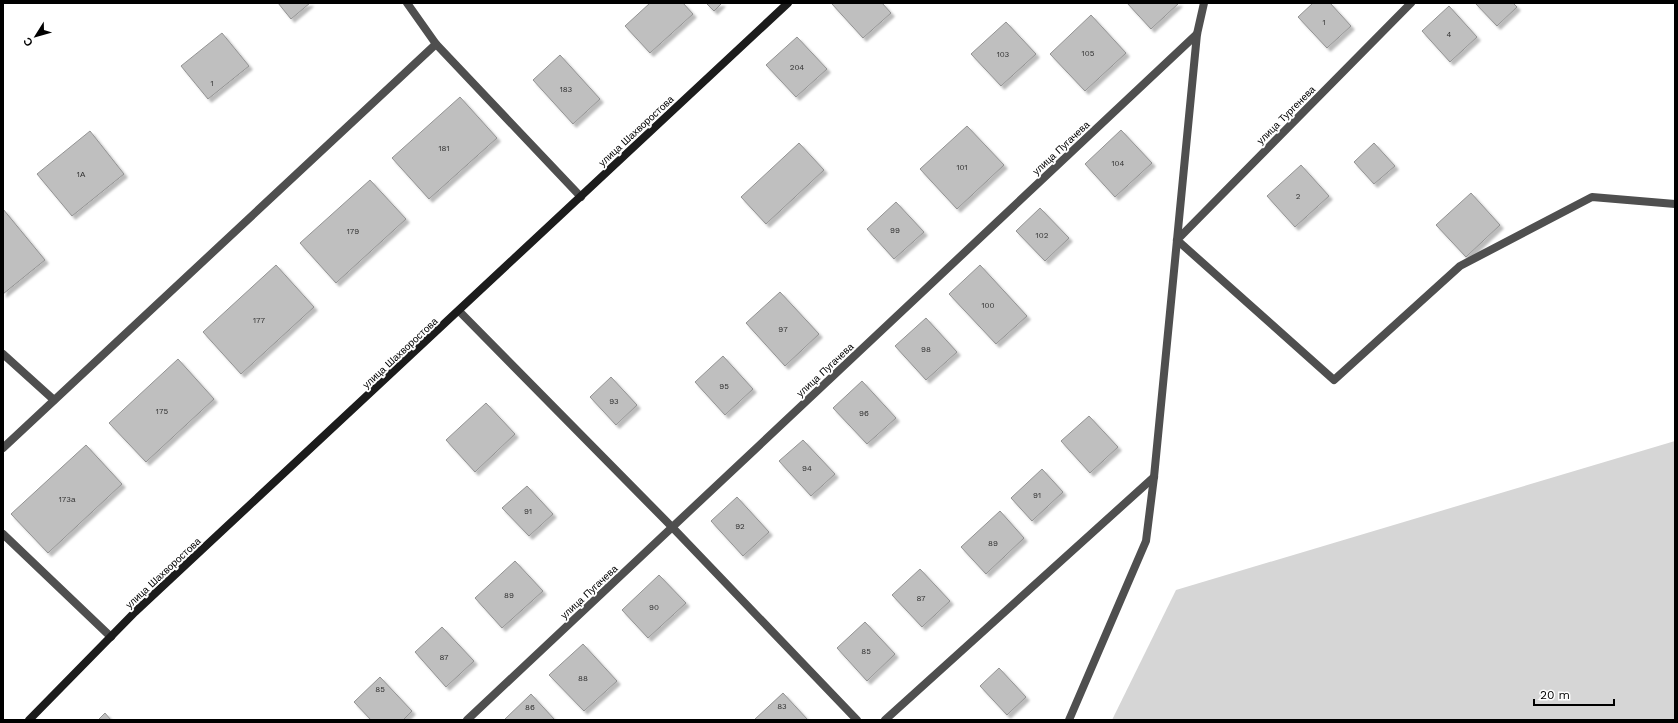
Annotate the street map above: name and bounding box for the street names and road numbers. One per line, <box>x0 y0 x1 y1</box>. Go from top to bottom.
street label: улица Тургенева <box>1255 83 1318 146</box>
street label: улица Шахворостова <box>596 93 676 169</box>
street label: улица Пугачева <box>1030 119 1092 177</box>
street label: улица Шахворостова <box>360 315 440 391</box>
street label: улица Пугачева <box>794 341 856 399</box>
street label: улица Шахворостова <box>123 535 203 611</box>
street label: улица Пугачева <box>558 563 620 621</box>

